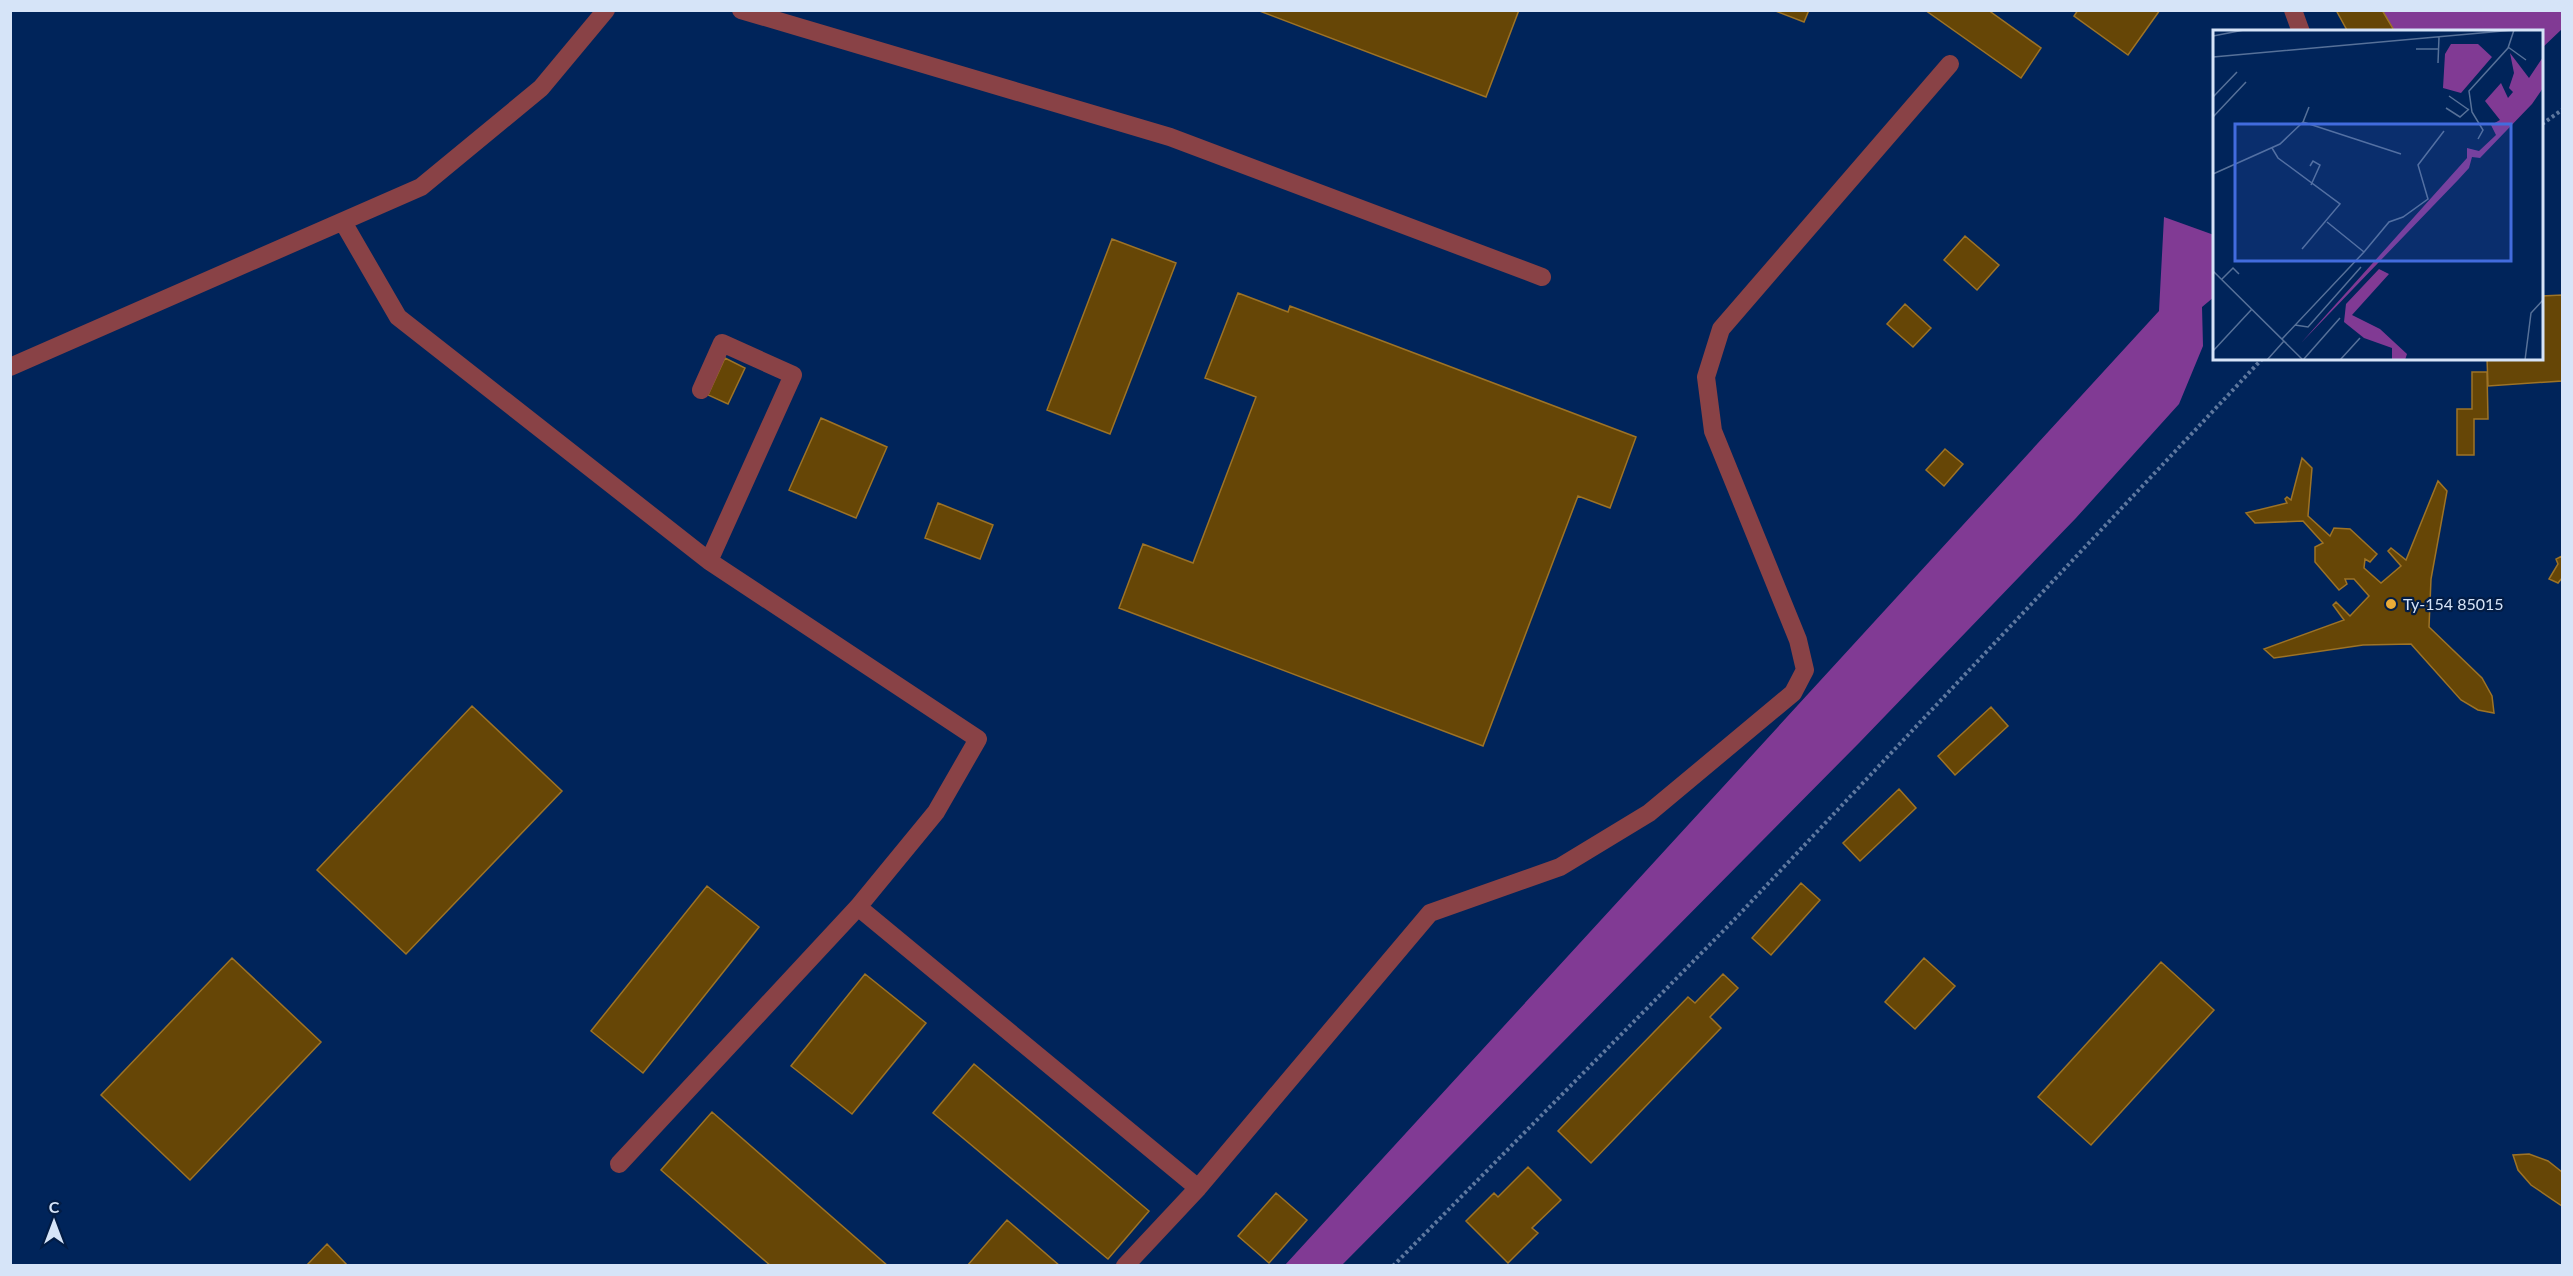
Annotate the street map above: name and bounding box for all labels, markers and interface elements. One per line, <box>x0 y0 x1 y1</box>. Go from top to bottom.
inset map <box>2213 30 2543 360</box>
place label: Ту-154 85015 <box>2403 594 2504 613</box>
marker: Ту-154 85015 <box>2384 597 2398 611</box>
north arrow <box>24 1192 84 1252</box>
text: С <box>49 1197 60 1216</box>

